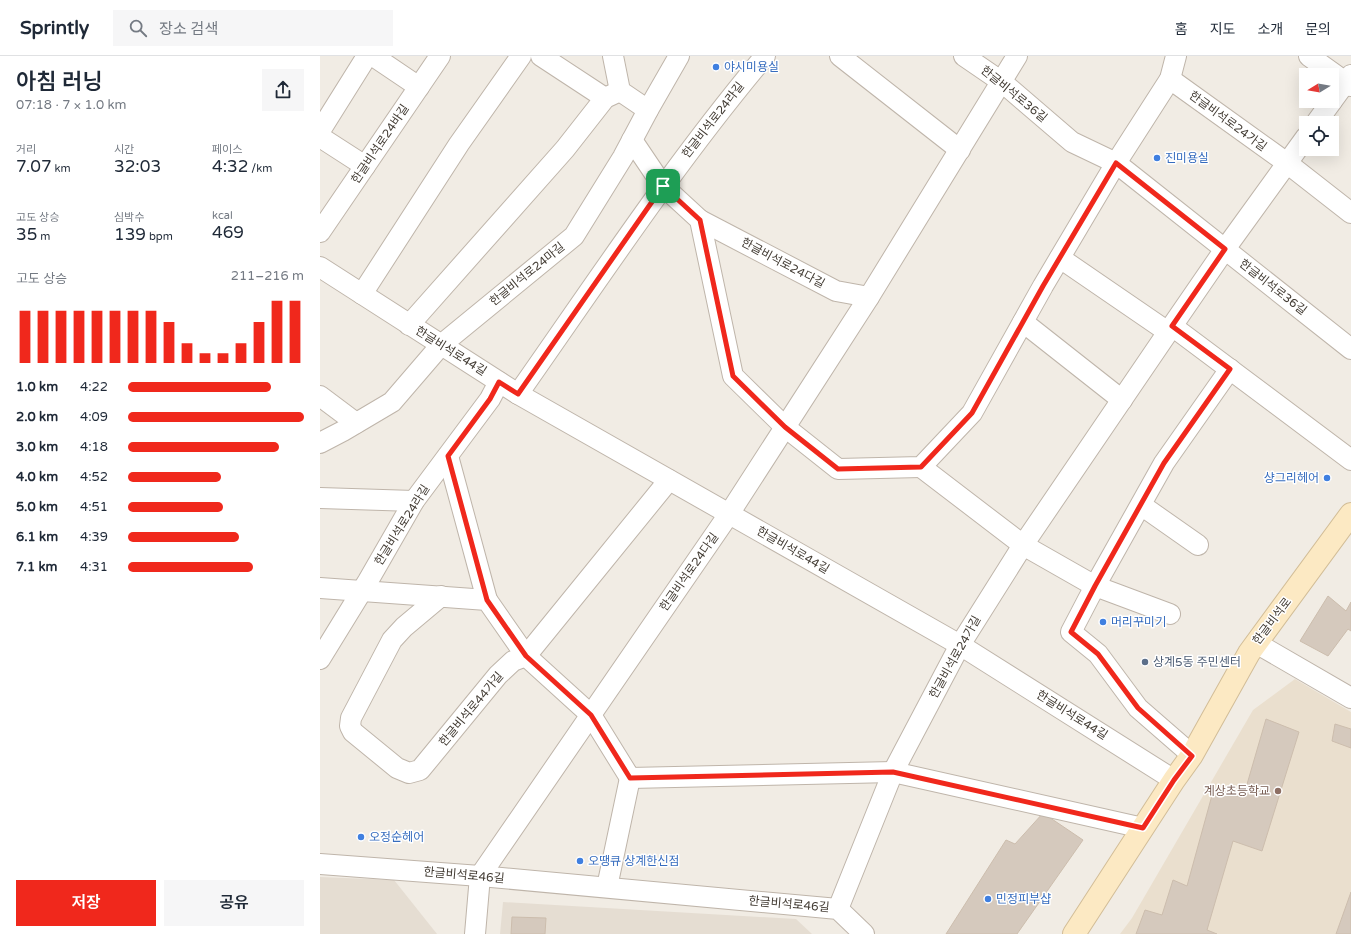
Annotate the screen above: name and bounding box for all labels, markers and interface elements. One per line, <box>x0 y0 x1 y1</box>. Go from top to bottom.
search box <box>113 10 393 46</box>
text: Sprintly <box>20 17 89 39</box>
icon: search <box>127 17 149 39</box>
text: 장소 검색 <box>159 20 218 38</box>
text: 홈 <box>1175 21 1188 38</box>
text: 지도 <box>1210 21 1235 38</box>
text: 소개 <box>1257 21 1283 38</box>
text: 문의 <box>1305 21 1331 38</box>
place label: 야시미용실 <box>724 60 779 74</box>
marker: 야시미용실 <box>711 62 721 72</box>
street label: 한글비석로36길 <box>978 63 1050 125</box>
north arrow <box>1299 68 1339 108</box>
map controls <box>1299 68 1339 156</box>
text: 아침 러닝 <box>16 69 103 95</box>
button: share <box>262 69 304 111</box>
street label: 한글비석로24라길 <box>679 79 747 161</box>
street label: 한글비석로24가길 <box>1187 88 1269 154</box>
text: 07:18 · 7 × 1.0 km <box>16 97 127 113</box>
street label: 한글비석로24바길 <box>348 102 412 186</box>
button: locate <box>1299 116 1339 156</box>
text: 거리 <box>16 143 36 156</box>
text: 시간 <box>114 143 134 156</box>
text: 페이스 <box>212 143 242 156</box>
place label: 진미용실 <box>1165 151 1209 165</box>
marker: 진미용실 <box>1152 153 1162 163</box>
text: 7.07 <box>16 156 52 177</box>
text: 32:03 <box>114 156 161 177</box>
text: 4:32 <box>212 156 248 177</box>
text: km <box>52 162 71 175</box>
text: /km <box>248 162 272 175</box>
pin <box>646 169 680 203</box>
icon: arrive <box>652 175 674 197</box>
text: kcal <box>212 209 233 222</box>
text: 고도 상승 <box>16 211 59 224</box>
text: 심박수 <box>114 211 144 224</box>
text: 469 <box>212 222 244 243</box>
text: 35 <box>16 224 37 245</box>
text: 139 <box>114 224 146 245</box>
text: m <box>37 230 50 243</box>
text: bpm <box>146 230 173 243</box>
street label: 한글비석로24다길 <box>739 235 827 291</box>
street label: 한글비석로24마길 <box>487 239 567 309</box>
street label: 한글비석로36길 <box>1237 256 1309 318</box>
text: 211–216 m <box>231 268 304 284</box>
text: 고도 상승 <box>16 271 67 287</box>
street label: 한글비석로44길 <box>413 324 489 378</box>
text: 1.0 km <box>16 379 58 395</box>
text: 4:22 <box>80 379 108 395</box>
text: 2.0 km <box>16 409 58 425</box>
text: 4:09 <box>80 409 108 425</box>
text: 3.0 km <box>16 439 58 455</box>
text: 4:18 <box>80 439 108 455</box>
text: 4.0 km <box>16 469 58 485</box>
text: 4:52 <box>80 469 108 485</box>
place label: 샹그리헤어 <box>1264 471 1319 485</box>
marker: 샹그리헤어 <box>1322 473 1332 483</box>
street label: 한글비석로24라길 <box>372 482 432 568</box>
text: 5.0 km <box>16 499 58 515</box>
text: 4:51 <box>80 499 108 515</box>
street label: 한글비석로44길 <box>754 524 832 576</box>
text: 6.1 km <box>16 529 58 545</box>
text: 4:39 <box>80 529 108 545</box>
street label: 한글비석로24다길 <box>657 530 721 614</box>
text: 7.1 km <box>16 559 57 575</box>
text: 4:31 <box>80 559 108 575</box>
street label: 한글비석로 <box>1250 595 1294 647</box>
street label: 한글비석로24가길 <box>926 613 984 701</box>
place label: 머리꾸미기 <box>1111 615 1166 629</box>
marker: 머리꾸미기 <box>1098 617 1108 627</box>
place label: 상계5동 주민센터 <box>1153 655 1241 669</box>
marker: 상계5동 주민센터 <box>1140 657 1150 667</box>
street label: 한글비석로44가길 <box>436 669 506 749</box>
street label: 한글비석로44길 <box>1034 688 1110 742</box>
place label: 계상초등학교 <box>1204 784 1270 798</box>
marker: 계상초등학교 <box>1273 786 1283 796</box>
place label: 오정순헤어 <box>369 830 424 844</box>
marker: 오정순헤어 <box>356 832 366 842</box>
place label: 오땡큐 상계한신점 <box>588 854 679 868</box>
marker: 오땡큐 상계한신점 <box>575 856 585 866</box>
street label: 한글비석로46길 <box>423 864 505 886</box>
button: 저장 <box>16 880 156 926</box>
button: 공유 <box>164 880 304 926</box>
place label: 민정피부샵 <box>996 892 1051 906</box>
street label: 한글비석로46길 <box>748 893 830 915</box>
marker: 민정피부샵 <box>983 894 993 904</box>

